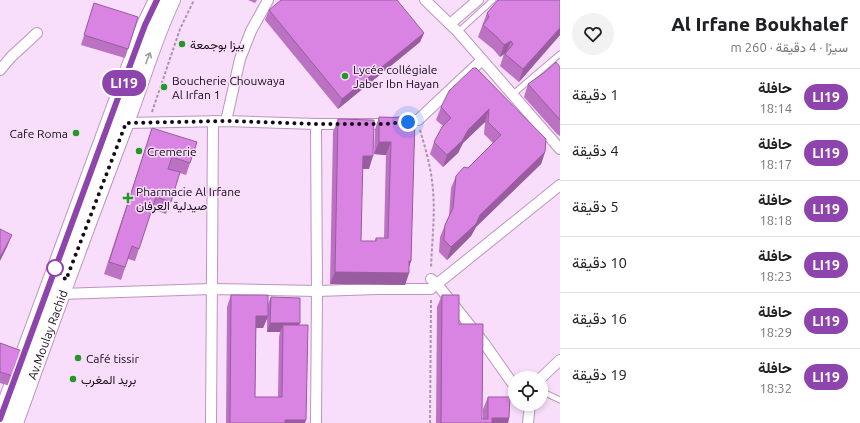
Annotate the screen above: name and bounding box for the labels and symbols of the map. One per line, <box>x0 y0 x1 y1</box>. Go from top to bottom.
place label: بيزا بوجمعة <box>190 38 245 53</box>
marker: بيزا بوجمعة <box>177 39 187 49</box>
one-way arrow <box>145 52 153 64</box>
place label: Lycée collégiale Jaber Ibn Hayan <box>353 63 439 90</box>
line badge: LI19 <box>96 70 152 96</box>
marker: Lycée collégiale Jaber Ibn Hayan <box>340 71 350 81</box>
place label: Boucherie Chouwaya Al Irfan 1 <box>172 74 285 101</box>
marker: Boucherie Chouwaya Al Irfan 1 <box>159 82 169 92</box>
your location <box>398 112 418 132</box>
place label: Cafe Roma <box>10 127 68 140</box>
marker: Cafe Roma <box>71 128 81 138</box>
place label: Cremerie <box>147 145 197 158</box>
marker: Cremerie <box>134 146 144 156</box>
place label: Pharmacie Al Irfane صيدلية العرفان <box>136 185 241 214</box>
marker: Pharmacie Al Irfane صيدلية العرفان <box>123 193 133 203</box>
unlabelled marker <box>46 259 64 277</box>
street label: Av.Moulay Rachid <box>25 288 69 381</box>
place label: Café tissir <box>86 352 139 365</box>
marker: Café tissir <box>73 353 83 363</box>
place label: بريد المغرب <box>81 373 136 388</box>
marker: بريد المغرب <box>68 374 78 384</box>

